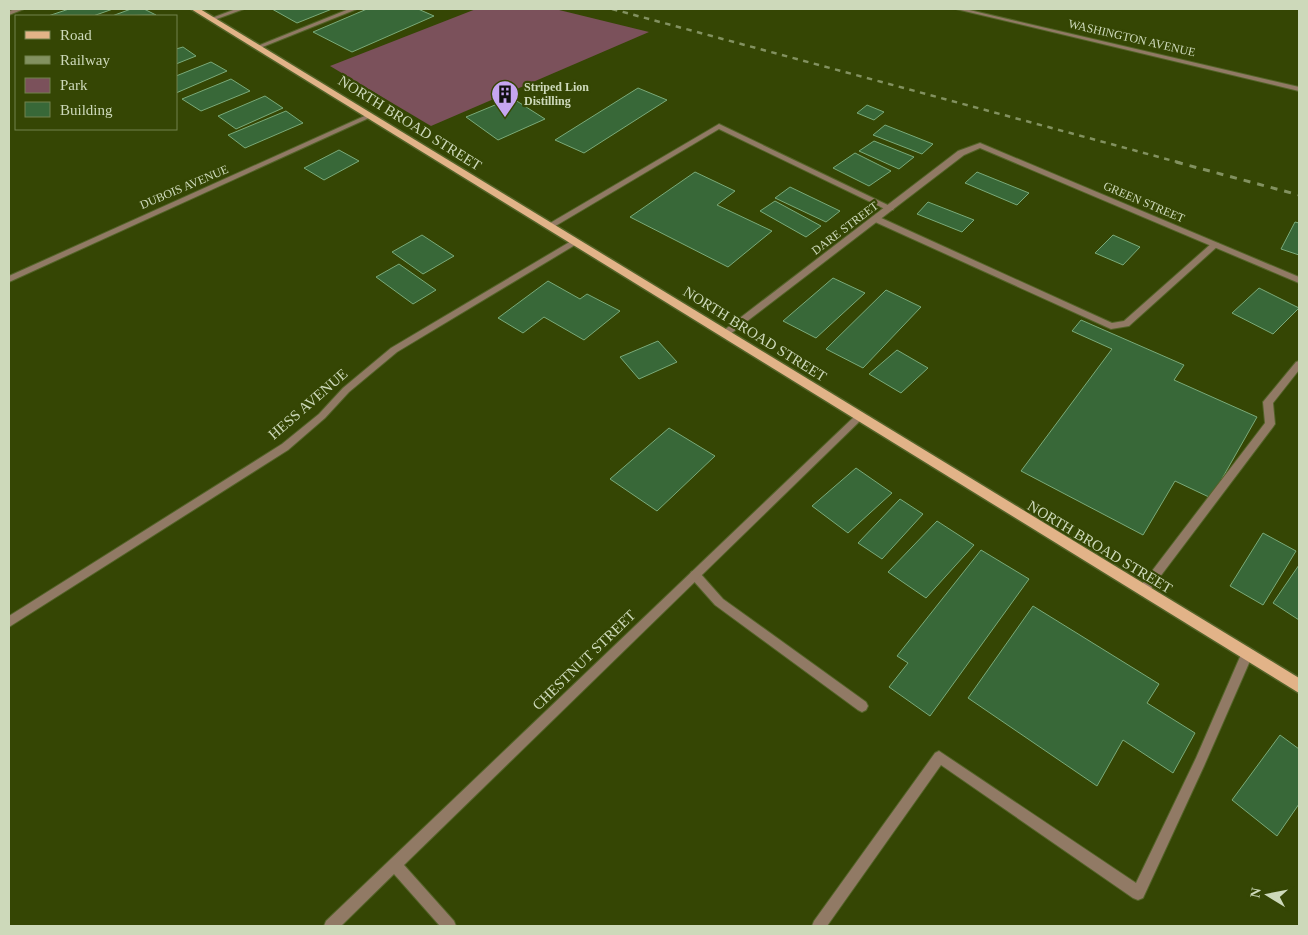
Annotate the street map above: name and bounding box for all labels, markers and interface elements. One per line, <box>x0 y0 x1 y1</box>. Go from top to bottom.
legend <box>15 15 178 130</box>
street label: WASHINGTON AVENUE <box>1067 17 1197 59</box>
text: Road <box>60 27 92 43</box>
text: Railway <box>60 52 110 68</box>
street label: NORTH BROAD STREET <box>335 72 485 174</box>
text: Park <box>60 77 88 93</box>
building icon: Striped Lion Distilling <box>490 79 520 118</box>
place label: Striped Lion Distilling <box>524 80 589 108</box>
text: Building <box>60 102 113 118</box>
street label: DUBOIS AVENUE <box>138 162 230 212</box>
street label: GREEN STREET <box>1101 179 1187 226</box>
street label: DARE STREET <box>809 198 882 258</box>
street label: NORTH BROAD STREET <box>680 283 830 385</box>
street label: HESS AVENUE <box>265 365 351 443</box>
street label: NORTH BROAD STREET <box>1025 497 1175 597</box>
street label: CHESTNUT STREET <box>529 607 639 713</box>
north arrow <box>1243 870 1293 920</box>
text: N <box>1247 887 1264 899</box>

